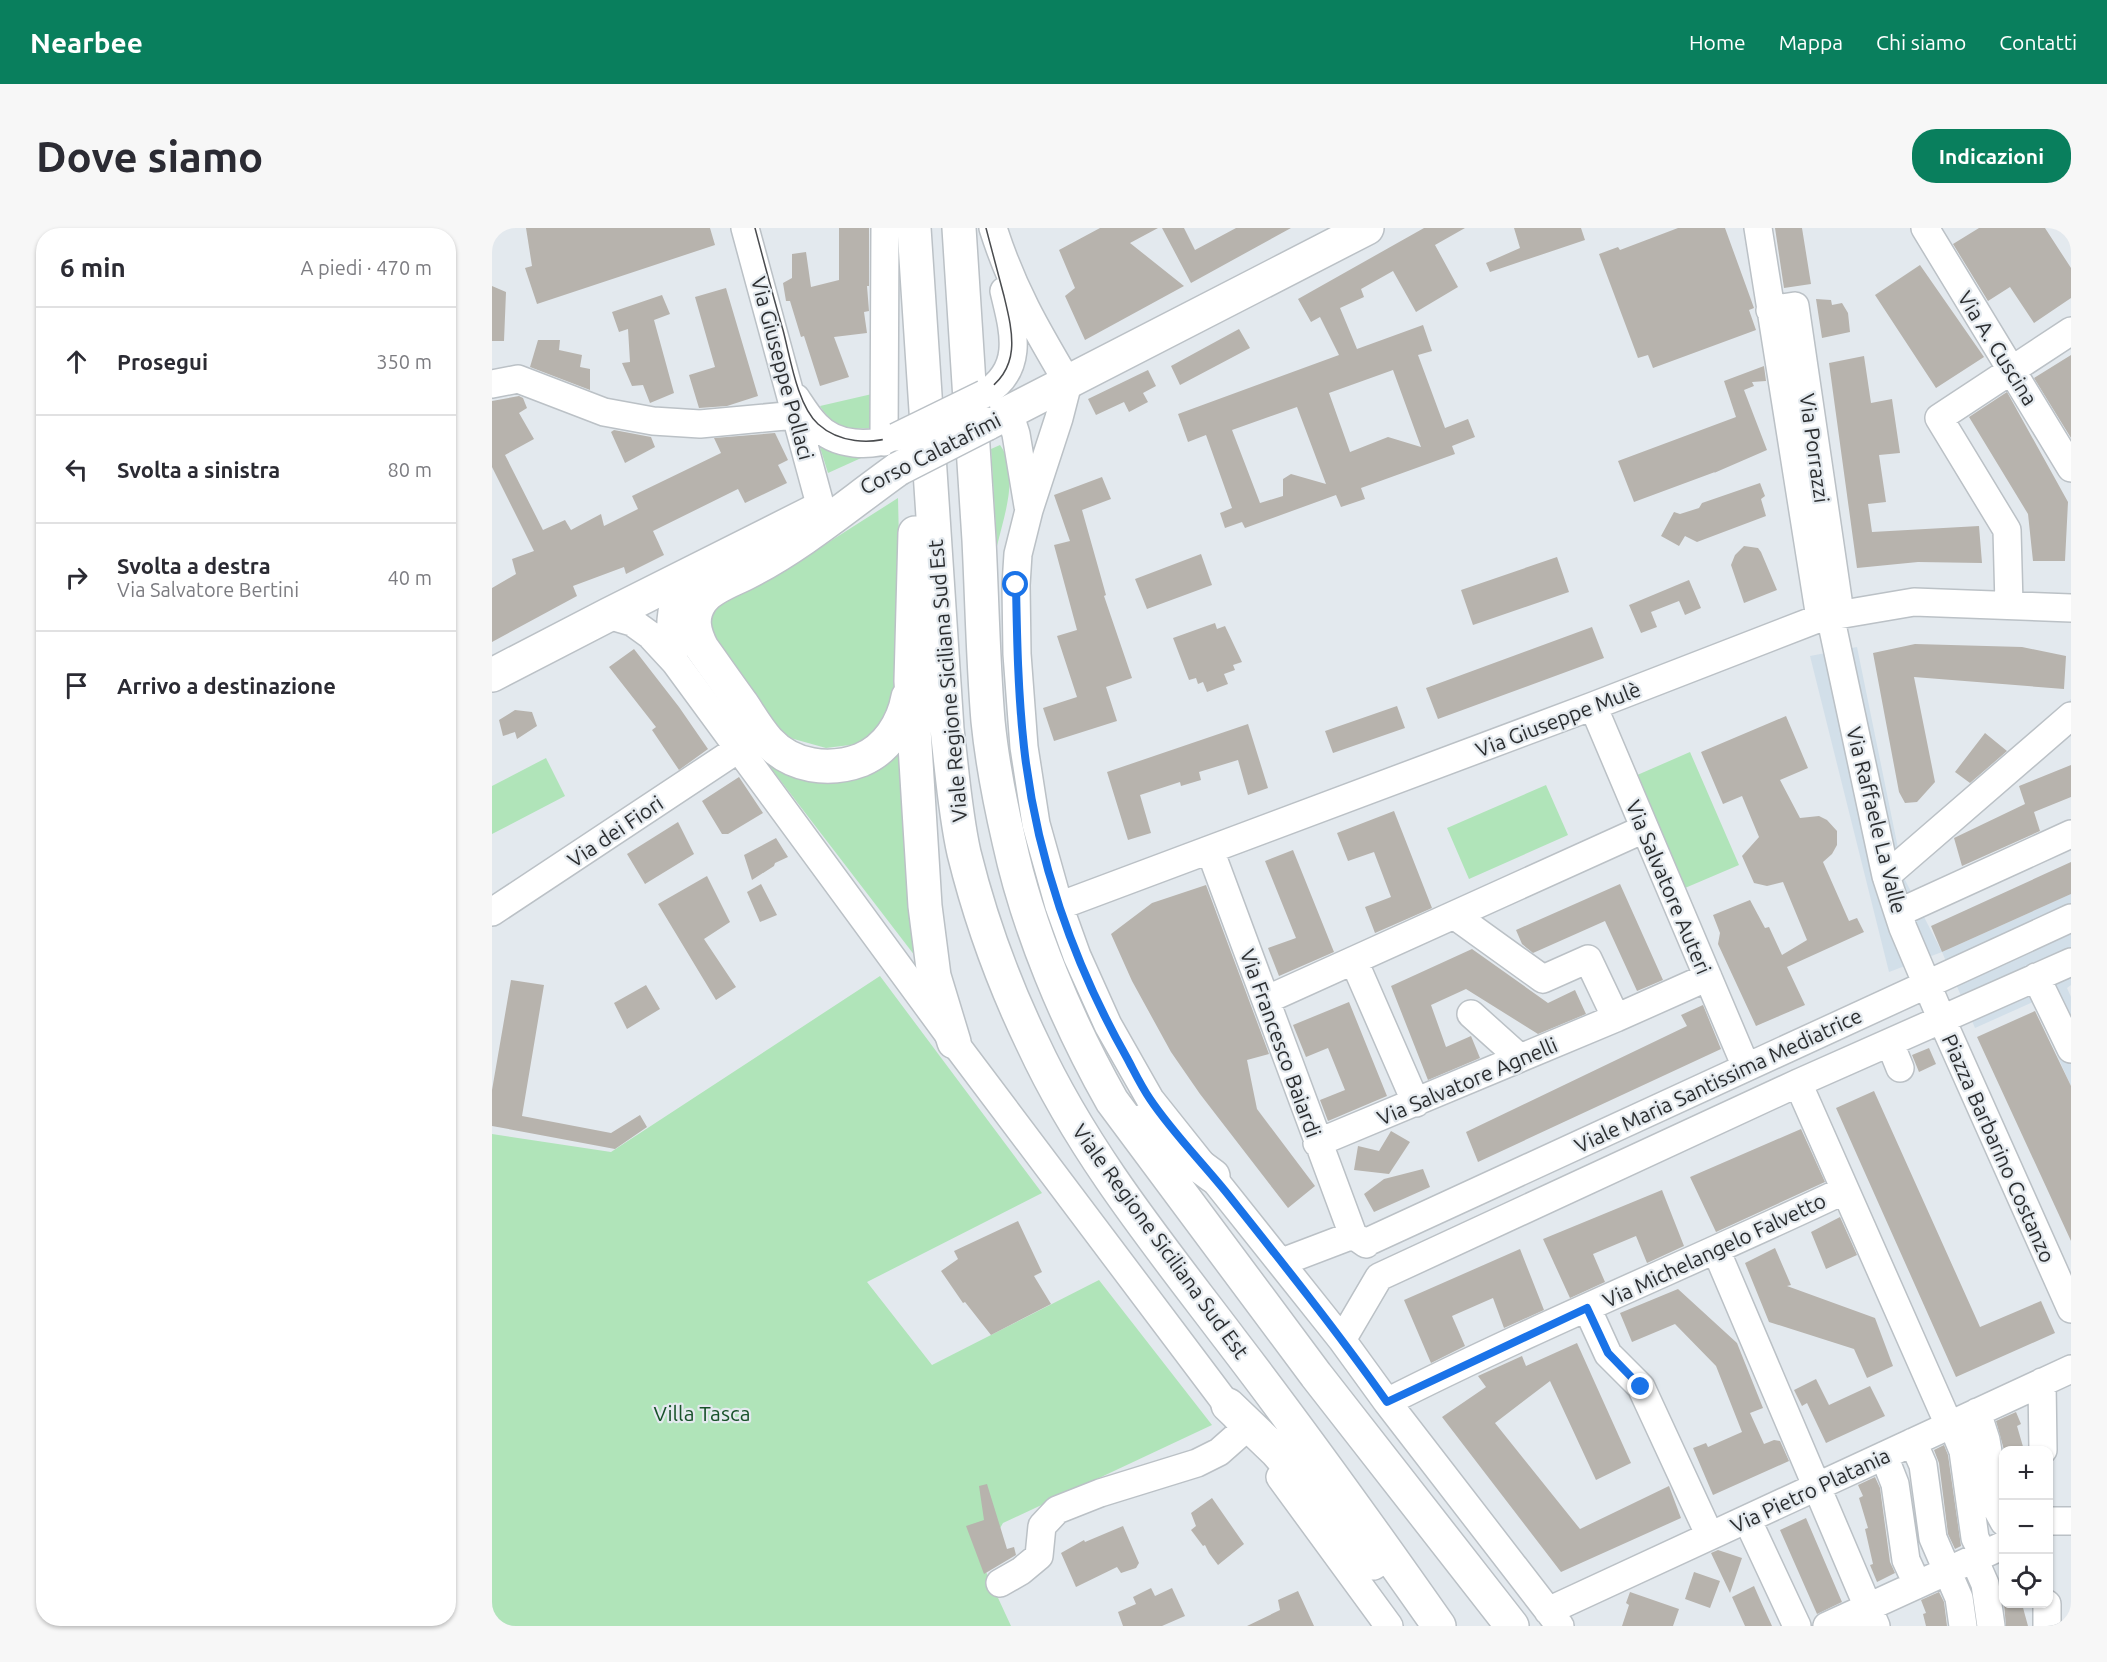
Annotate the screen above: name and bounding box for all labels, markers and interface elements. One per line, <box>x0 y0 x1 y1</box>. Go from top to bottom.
text: Nearbee <box>30 27 143 58</box>
text: Home <box>1689 30 1746 54</box>
text: Mappa <box>1779 30 1843 54</box>
text: Chi siamo <box>1876 30 1966 54</box>
text: Contatti <box>1999 30 2077 54</box>
button: Indicazioni <box>1912 129 2071 183</box>
text: Dove siamo <box>36 133 263 180</box>
text: 6 min <box>60 253 126 282</box>
text: A piedi · 470 m <box>301 256 432 279</box>
street label: Via Giuseppe Pollaci <box>747 274 819 462</box>
street label: Via A. Cuscina <box>1953 286 2043 410</box>
icon: ahead <box>60 345 93 378</box>
text: Prosegui <box>117 349 208 374</box>
text: 350 m <box>376 350 432 373</box>
street label: Via Porrazzi <box>1795 392 1835 504</box>
street label: Corso Calatafimi <box>856 407 1004 499</box>
icon: left <box>60 453 93 486</box>
text: Svolta a sinistra <box>117 457 280 482</box>
text: 80 m <box>388 458 432 481</box>
street label: Viale Regione Siciliana Sud Est <box>923 539 971 823</box>
text: Svolta a destra <box>117 553 271 578</box>
icon: right <box>60 561 93 594</box>
text: 40 m <box>388 566 432 589</box>
route start <box>1002 571 1028 597</box>
text: Via Salvatore Bertini <box>117 578 299 601</box>
icon: arrive <box>60 669 93 702</box>
text: Arrivo a destinazione <box>117 673 336 698</box>
street label: Via Giuseppe Mulè <box>1472 676 1644 762</box>
street label: Via Raffaele La Valle <box>1842 724 1912 916</box>
street label: Via dei Fiori <box>563 790 667 872</box>
street label: Via Salvatore Auteri <box>1622 797 1716 977</box>
street label: Via Francesco Baiardi <box>1236 946 1326 1140</box>
street label: Viale Maria Santissima Mediatrice <box>1570 1003 1866 1157</box>
street label: Piazza Barbarino Costanzo <box>1938 1030 2060 1266</box>
street label: Via Salvatore Agnelli <box>1373 1032 1561 1130</box>
street label: Viale Regione Siciliana Sud Est <box>1068 1119 1254 1363</box>
street label: Via Michelangelo Falvetto <box>1599 1188 1829 1312</box>
route end <box>1627 1373 1653 1399</box>
park label: Villa Tasca <box>653 1401 751 1425</box>
street label: Via Pietro Platania <box>1727 1443 1893 1537</box>
map controls <box>1999 1446 2053 1608</box>
button: + <box>1999 1446 2053 1500</box>
button: − <box>1999 1500 2053 1554</box>
button: locate <box>1999 1554 2053 1608</box>

